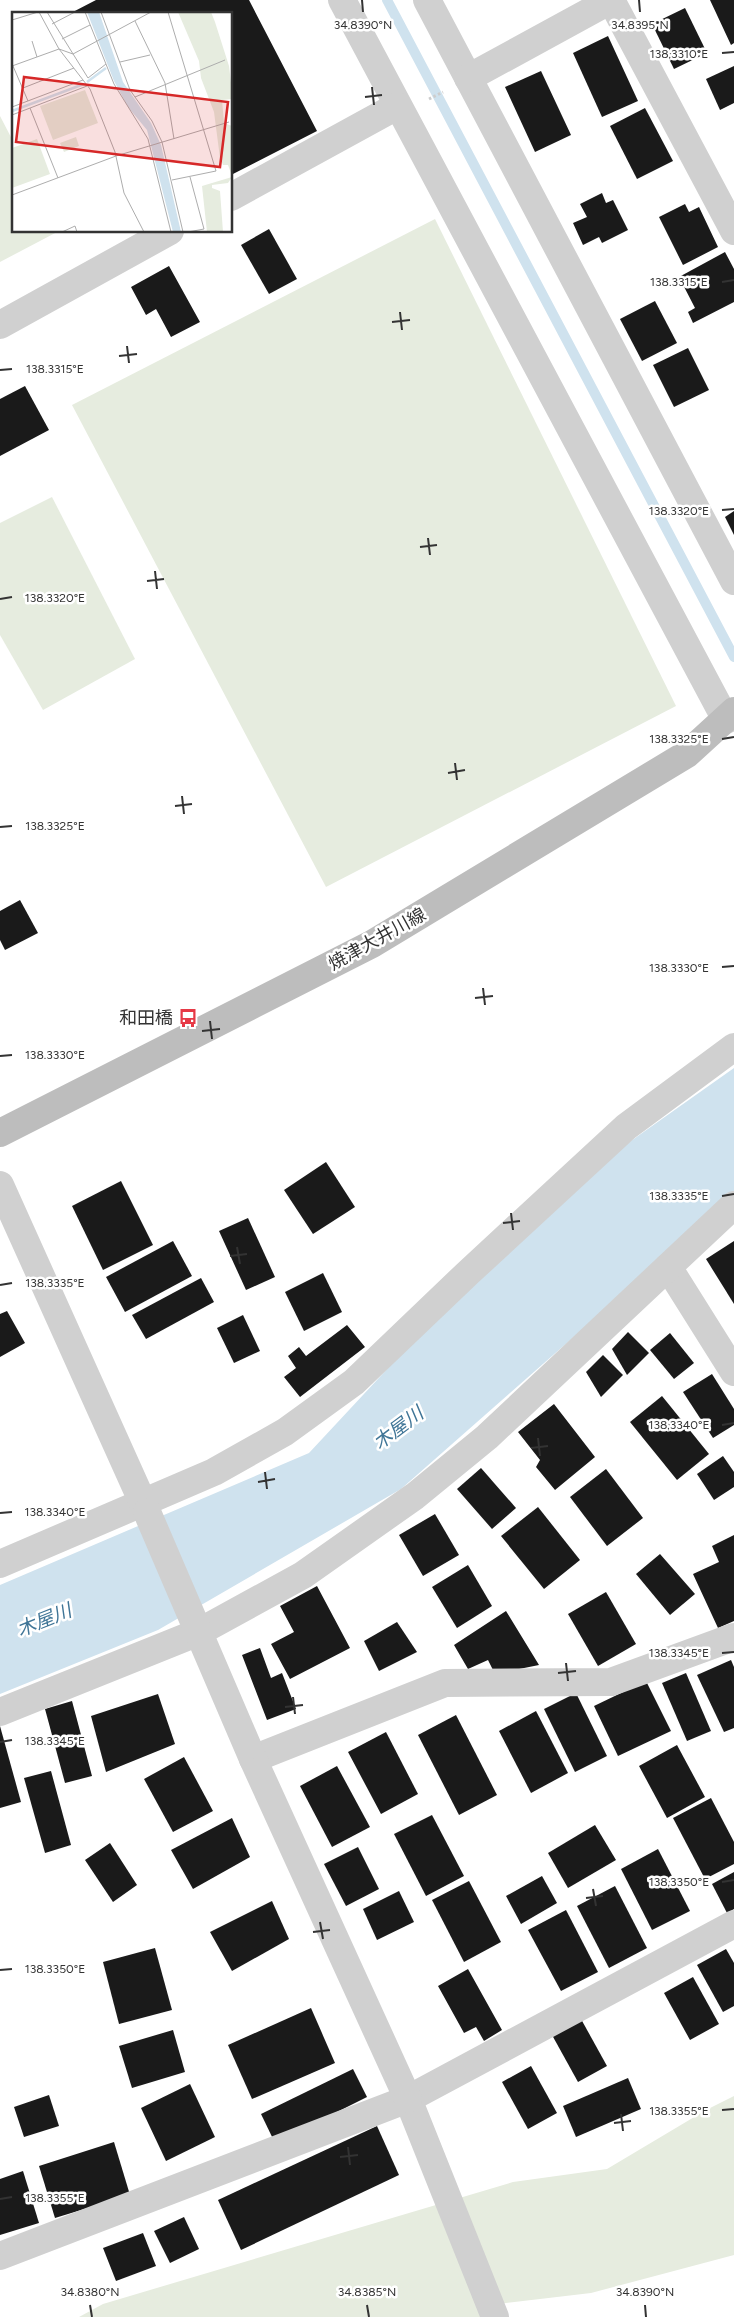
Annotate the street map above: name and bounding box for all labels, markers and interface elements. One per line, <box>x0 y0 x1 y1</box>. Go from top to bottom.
inset map <box>12 12 232 232</box>
text: 34.8390°N <box>334 18 392 32</box>
text: 34.8395°N <box>611 18 669 32</box>
text: 138.3310°E <box>650 47 708 61</box>
text: 138.3315°E <box>650 275 708 289</box>
text: 138.3315°E <box>26 362 84 376</box>
text: 138.3320°E <box>649 504 709 518</box>
text: 138.3320°E <box>25 591 85 605</box>
text: 138.3325°E <box>649 732 709 746</box>
text: 138.3325°E <box>25 819 85 833</box>
street label: 焼津大井川線 <box>324 903 430 975</box>
text: 138.3330°E <box>649 961 709 975</box>
place label: 和田橋 <box>119 1007 173 1029</box>
bus stop icon: 和田橋 <box>177 1007 199 1029</box>
text: 138.3330°E <box>25 1048 85 1062</box>
text: 138.3335°E <box>649 1189 709 1203</box>
text: 138.3335°E <box>25 1276 85 1290</box>
water label: 木屋川 <box>368 1400 429 1454</box>
text: 138.3340°E <box>648 1418 710 1432</box>
text: 138.3340°E <box>24 1505 86 1519</box>
water label: 木屋川 <box>13 1598 77 1641</box>
text: 138.3345°E <box>649 1646 709 1660</box>
text: 138.3345°E <box>25 1734 85 1748</box>
text: 138.3350°E <box>649 1875 709 1889</box>
text: 138.3350°E <box>25 1962 85 1976</box>
text: 138.3355°E <box>649 2104 709 2118</box>
text: 138.3355°E <box>25 2191 85 2205</box>
text: 34.8380°N <box>60 2285 120 2299</box>
text: 34.8385°N <box>338 2285 396 2299</box>
text: 34.8390°N <box>616 2285 674 2299</box>

